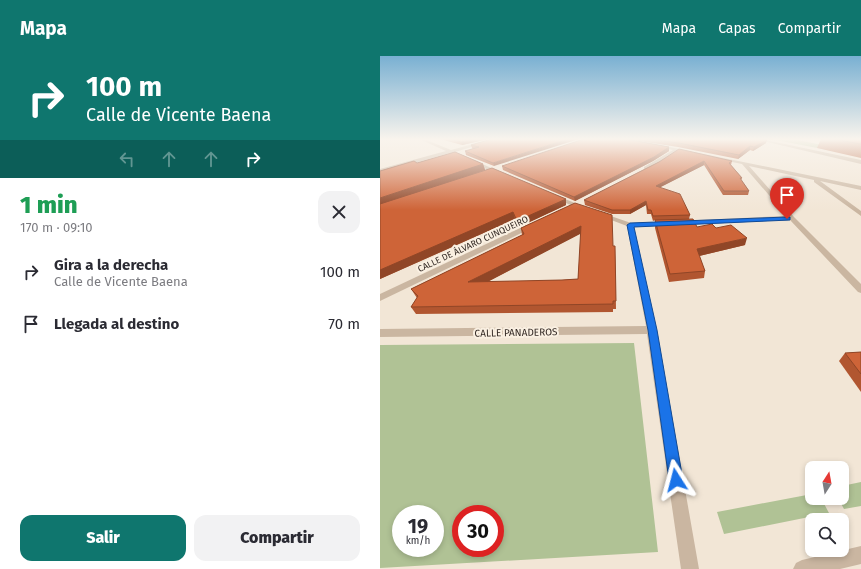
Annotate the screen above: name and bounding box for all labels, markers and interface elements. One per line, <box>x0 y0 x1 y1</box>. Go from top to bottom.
text: Mapa <box>20 17 67 40</box>
text: Mapa <box>662 20 696 37</box>
text: Capas <box>718 20 756 37</box>
text: Compartir <box>778 20 841 37</box>
text: 100 m <box>86 70 162 103</box>
icon: right <box>20 72 72 124</box>
text: Calle de Vicente Baena <box>86 104 271 126</box>
icon: left <box>116 148 138 170</box>
icon: ahead <box>158 148 180 170</box>
icon: ahead <box>200 148 222 170</box>
icon: right <box>242 148 264 170</box>
pin <box>770 178 804 219</box>
icon: arrive <box>776 184 798 206</box>
text: 1 min <box>20 191 78 219</box>
button: close <box>318 191 360 233</box>
street label: CALLE DE ÁLVARO CUNQUEIRO <box>416 213 530 274</box>
text: 170 m · 09:10 <box>20 220 93 235</box>
text: Gira a la derecha <box>54 256 168 274</box>
icon: right <box>20 261 42 283</box>
text: 100 m <box>320 263 360 281</box>
text: Calle de Vicente Baena <box>54 274 188 289</box>
icon: arrive <box>20 313 42 335</box>
text: Llegada al destino <box>54 315 179 333</box>
text: 70 m <box>328 315 360 333</box>
street label: CALLE PANADEROS <box>474 326 558 340</box>
position arrow <box>655 459 697 501</box>
north arrow <box>805 461 849 505</box>
map controls <box>805 461 849 557</box>
speed limit sign: 30 <box>452 505 504 557</box>
button: search <box>805 513 849 557</box>
text: 19 <box>408 514 428 538</box>
button: Salir <box>20 515 186 561</box>
button: Compartir <box>194 515 360 561</box>
text: km/h <box>406 535 430 547</box>

